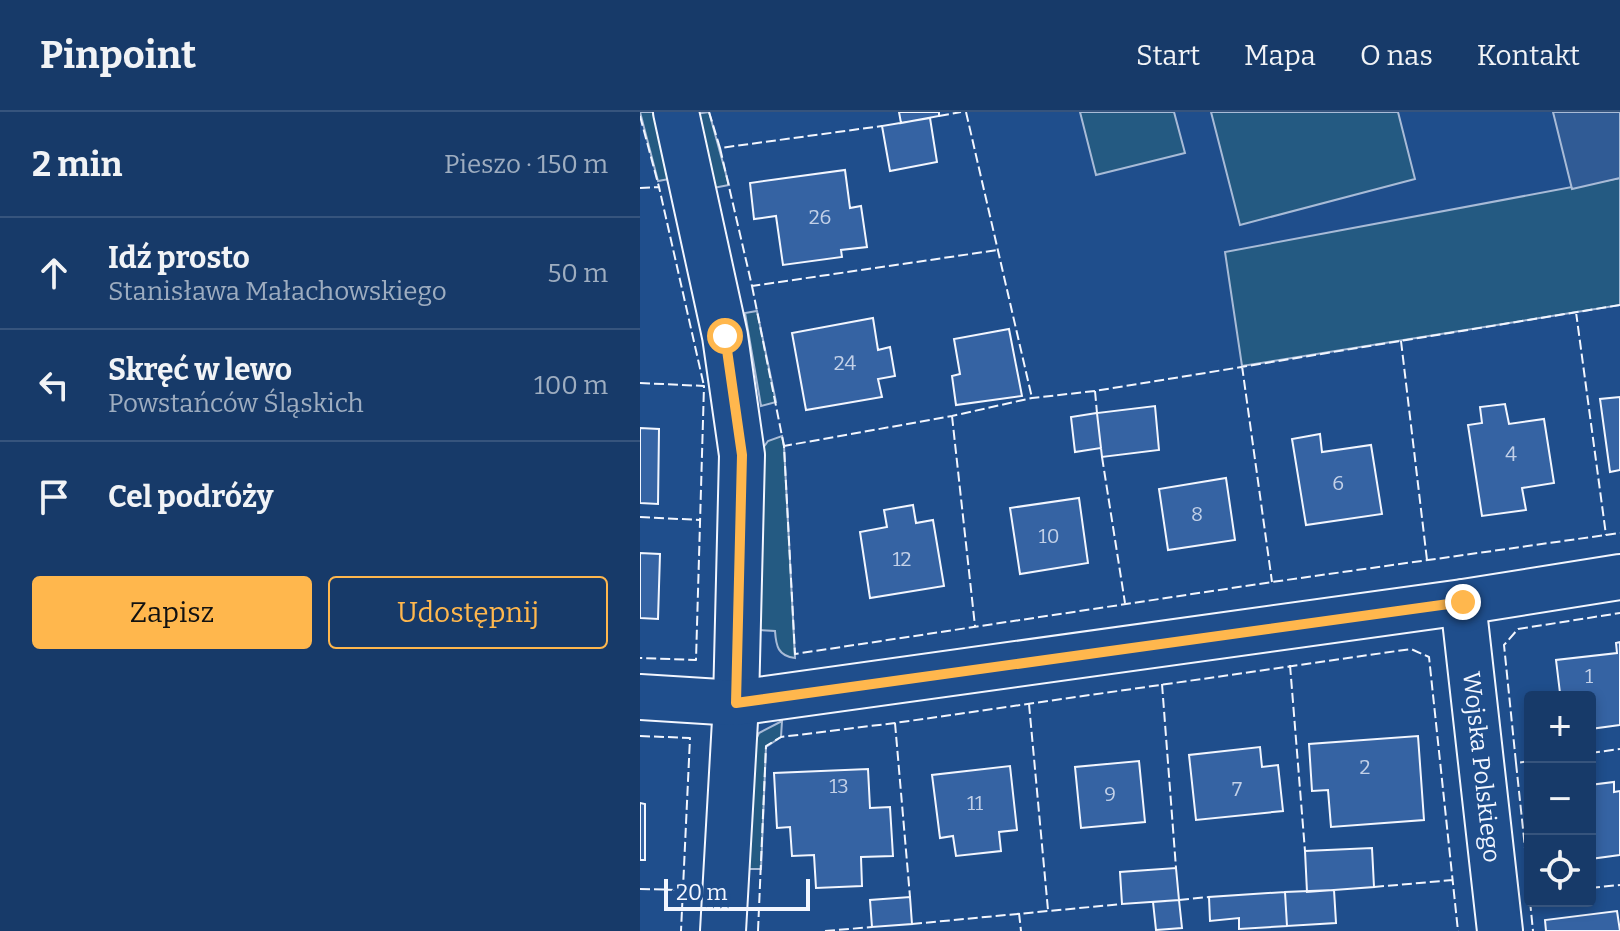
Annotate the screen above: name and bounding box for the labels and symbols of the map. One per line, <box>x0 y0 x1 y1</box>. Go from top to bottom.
house number: 26 <box>809 205 831 229</box>
route start <box>707 318 743 354</box>
house number: 24 <box>834 351 857 375</box>
house number: 4 <box>1505 442 1517 466</box>
house number: 6 <box>1332 471 1344 495</box>
house number: 8 <box>1191 502 1203 526</box>
house number: 10 <box>1039 524 1059 548</box>
house number: 12 <box>893 547 912 571</box>
route end <box>1445 584 1481 620</box>
house number: 1 <box>1585 664 1593 688</box>
street label: Wojska Polskiego <box>1457 670 1506 864</box>
house number: 2 <box>1360 755 1370 779</box>
house number: 13 <box>829 774 849 798</box>
house number: 7 <box>1232 777 1242 801</box>
house number: 9 <box>1104 782 1116 806</box>
house number: 11 <box>967 791 983 815</box>
scale bar <box>664 875 810 911</box>

